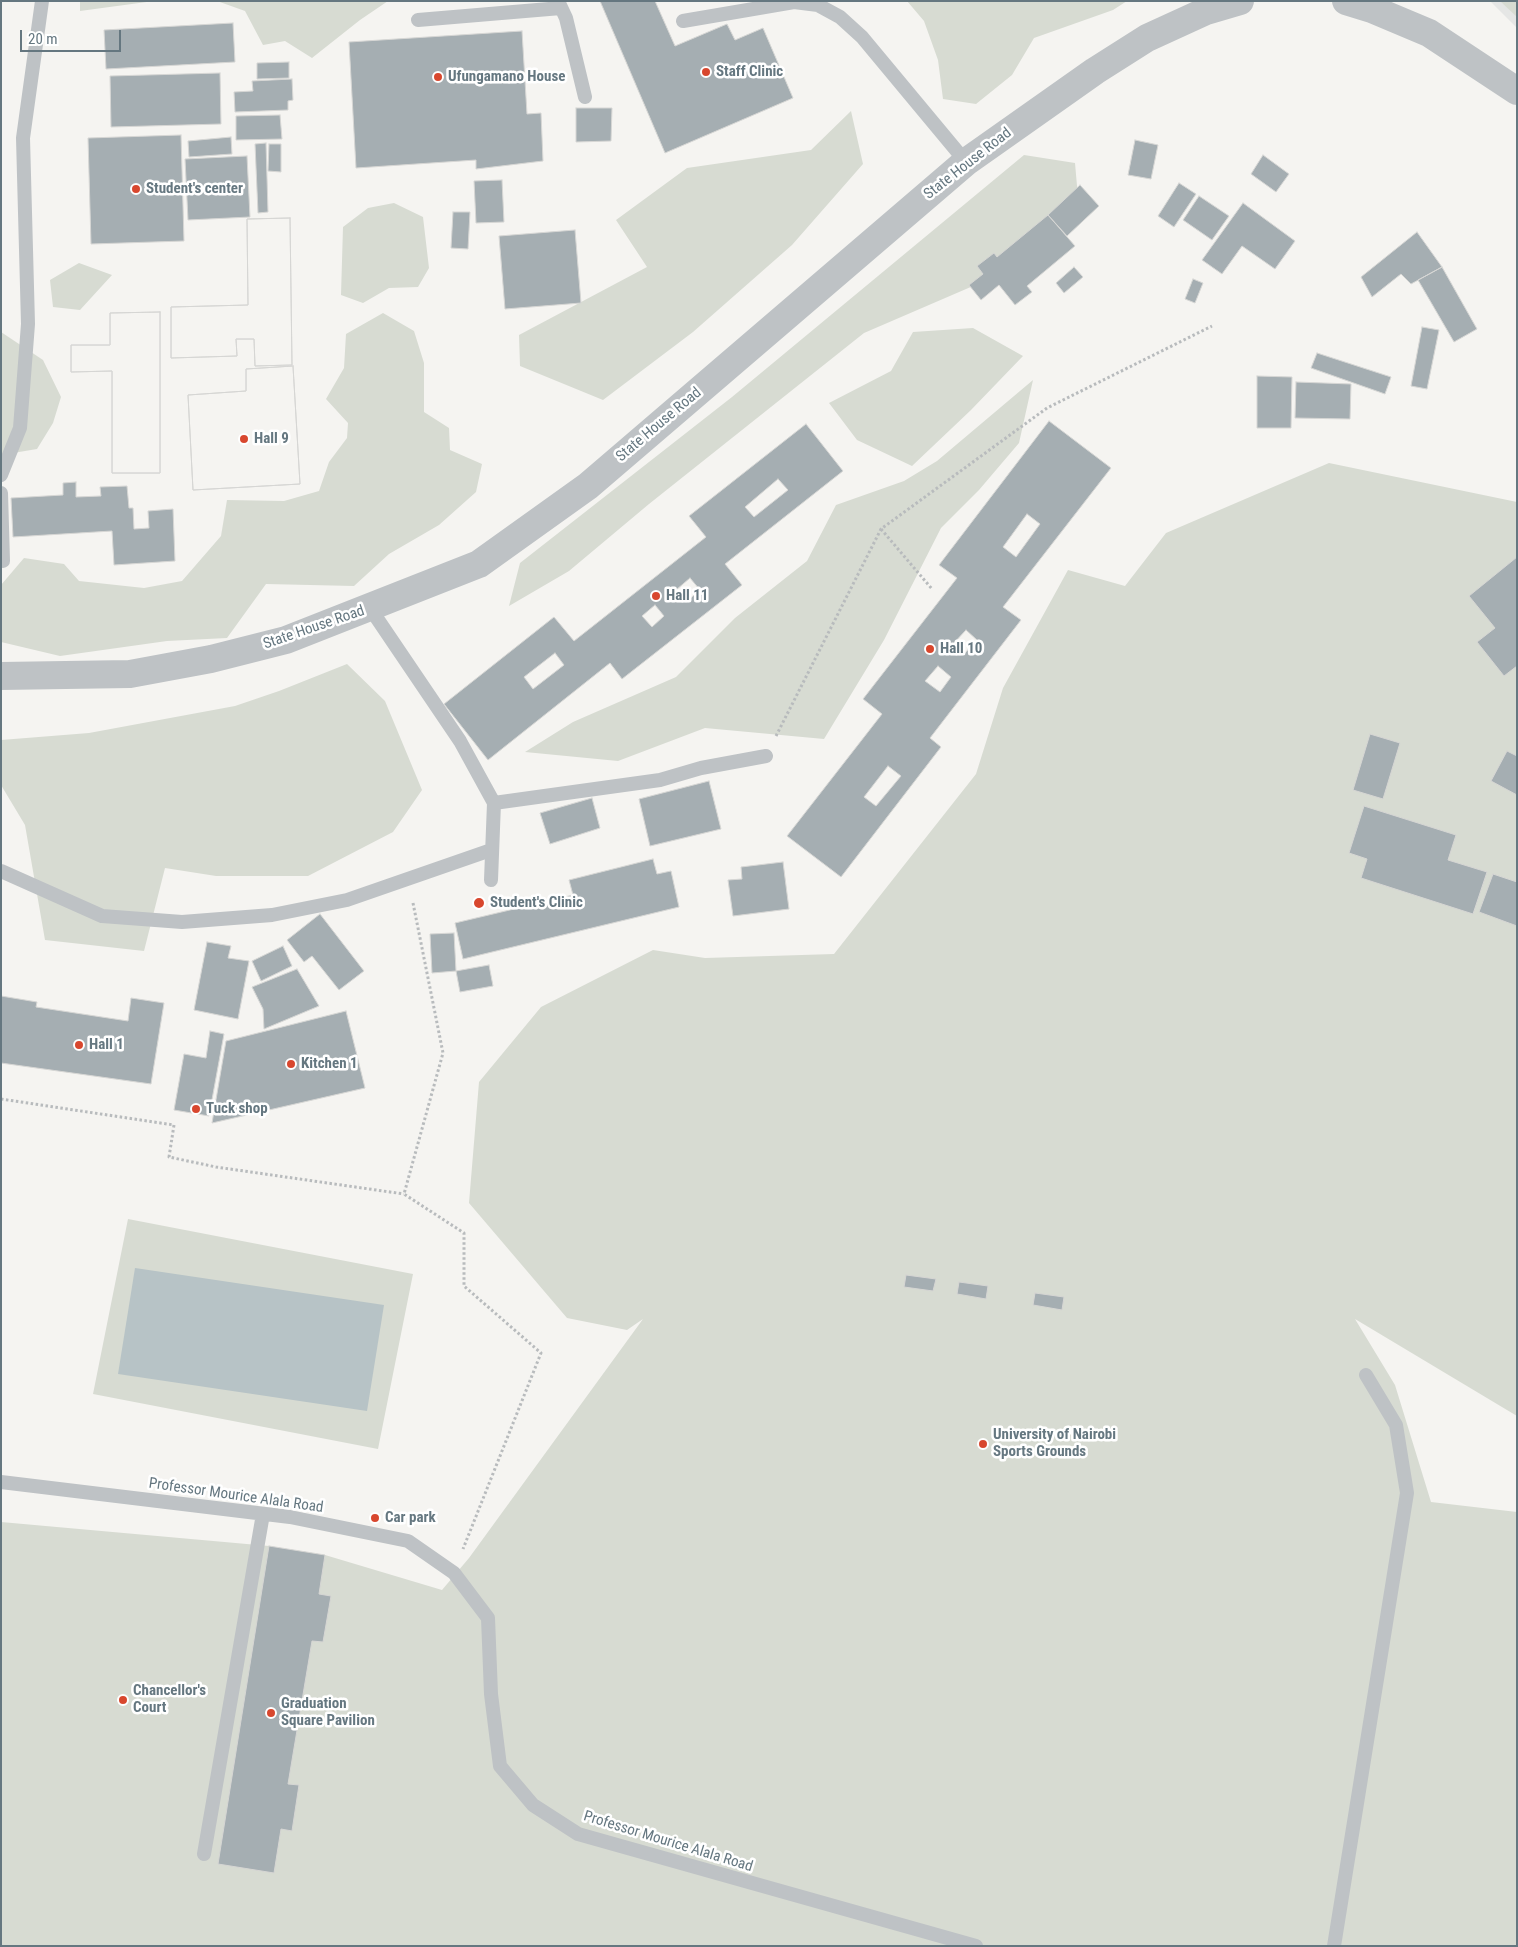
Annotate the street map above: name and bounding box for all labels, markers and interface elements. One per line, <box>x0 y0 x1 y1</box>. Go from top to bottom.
scale bar <box>22 20 124 52</box>
text: 20 m <box>28 30 58 48</box>
place label: Staff Clinic <box>716 63 783 81</box>
marker: Staff Clinic <box>700 66 712 78</box>
place label: Ufungamano House <box>448 68 565 86</box>
marker: Ufungamano House <box>432 71 444 83</box>
street label: State House Road <box>921 124 1015 204</box>
place label: Student's center <box>146 180 243 198</box>
marker: Student's center <box>130 183 142 195</box>
street label: State House Road <box>613 384 705 466</box>
place label: Hall 9 <box>254 430 289 448</box>
marker: Hall 9 <box>238 433 250 445</box>
place label: Hall 11 <box>666 587 708 605</box>
marker: Hall 11 <box>650 590 662 602</box>
street label: State House Road <box>261 602 367 654</box>
place label: Hall 10 <box>940 640 982 658</box>
marker: Hall 10 <box>924 643 936 655</box>
place label: Student's Clinic <box>490 894 583 912</box>
marker: Student's Clinic <box>472 896 486 910</box>
place label: Hall 1 <box>89 1036 124 1054</box>
marker: Hall 1 <box>73 1039 85 1051</box>
place label: Kitchen 1 <box>301 1055 358 1073</box>
marker: Kitchen 1 <box>285 1058 297 1070</box>
place label: Tuck shop <box>206 1100 268 1118</box>
marker: Tuck shop <box>190 1103 202 1115</box>
place label: University of Nairobi Sports Grounds <box>993 1426 1116 1461</box>
marker: University of Nairobi Sports Grounds <box>977 1438 989 1450</box>
street label: Professor Mourice Alala Road <box>148 1475 324 1517</box>
place label: Car park <box>385 1509 436 1527</box>
marker: Car park <box>369 1512 381 1524</box>
place label: Chancellor's Court <box>133 1682 206 1717</box>
marker: Chancellor's Court <box>117 1694 129 1706</box>
place label: Graduation Square Pavilion <box>281 1695 375 1730</box>
marker: Graduation Square Pavilion <box>265 1707 277 1719</box>
street label: Professor Mourice Alala Road <box>581 1808 755 1876</box>

